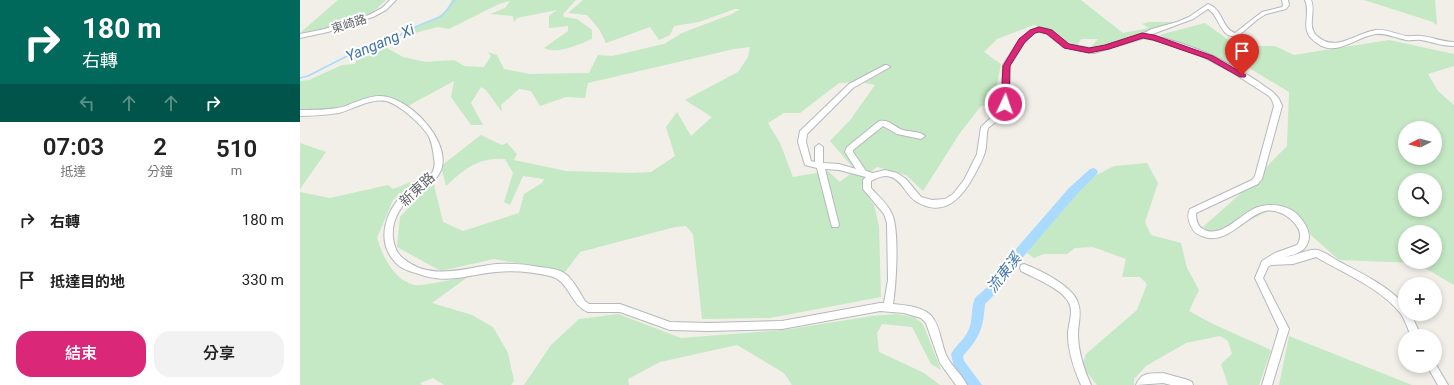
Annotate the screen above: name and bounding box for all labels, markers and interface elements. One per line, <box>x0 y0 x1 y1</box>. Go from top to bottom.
text: 180 m <box>82 12 161 45</box>
street label: 東崎路 <box>330 12 368 36</box>
icon: right <box>16 16 68 68</box>
water label: Yangang Xi <box>343 20 417 66</box>
pin <box>1225 34 1259 75</box>
icon: arrive <box>1231 40 1253 62</box>
text: 右轉 <box>82 50 118 71</box>
position arrow <box>984 83 1026 125</box>
icon: left <box>76 92 98 114</box>
icon: ahead <box>118 92 140 114</box>
icon: ahead <box>160 92 182 114</box>
icon: right <box>202 92 224 114</box>
north arrow <box>1398 121 1442 165</box>
map controls <box>1398 121 1442 373</box>
text: 07:03 <box>43 133 104 161</box>
text: 2 <box>153 133 167 161</box>
text: 510 <box>216 135 257 163</box>
text: m <box>231 163 242 178</box>
text: 抵達 <box>61 164 87 179</box>
text: 分鐘 <box>147 164 173 179</box>
street label: 新東路 <box>396 169 438 209</box>
button: search <box>1398 173 1442 217</box>
icon: right <box>16 209 38 231</box>
text: 180 m <box>242 211 284 229</box>
text: 右轉 <box>50 213 80 231</box>
button: layers <box>1398 225 1442 269</box>
water label: 流東溪 <box>983 248 1026 296</box>
icon: arrive <box>16 269 38 291</box>
text: 330 m <box>242 271 284 289</box>
text: 抵達目的地 <box>50 273 125 291</box>
button: + <box>1398 277 1442 321</box>
button: − <box>1398 329 1442 373</box>
button: 結束 <box>16 331 146 377</box>
button: 分享 <box>154 331 284 377</box>

